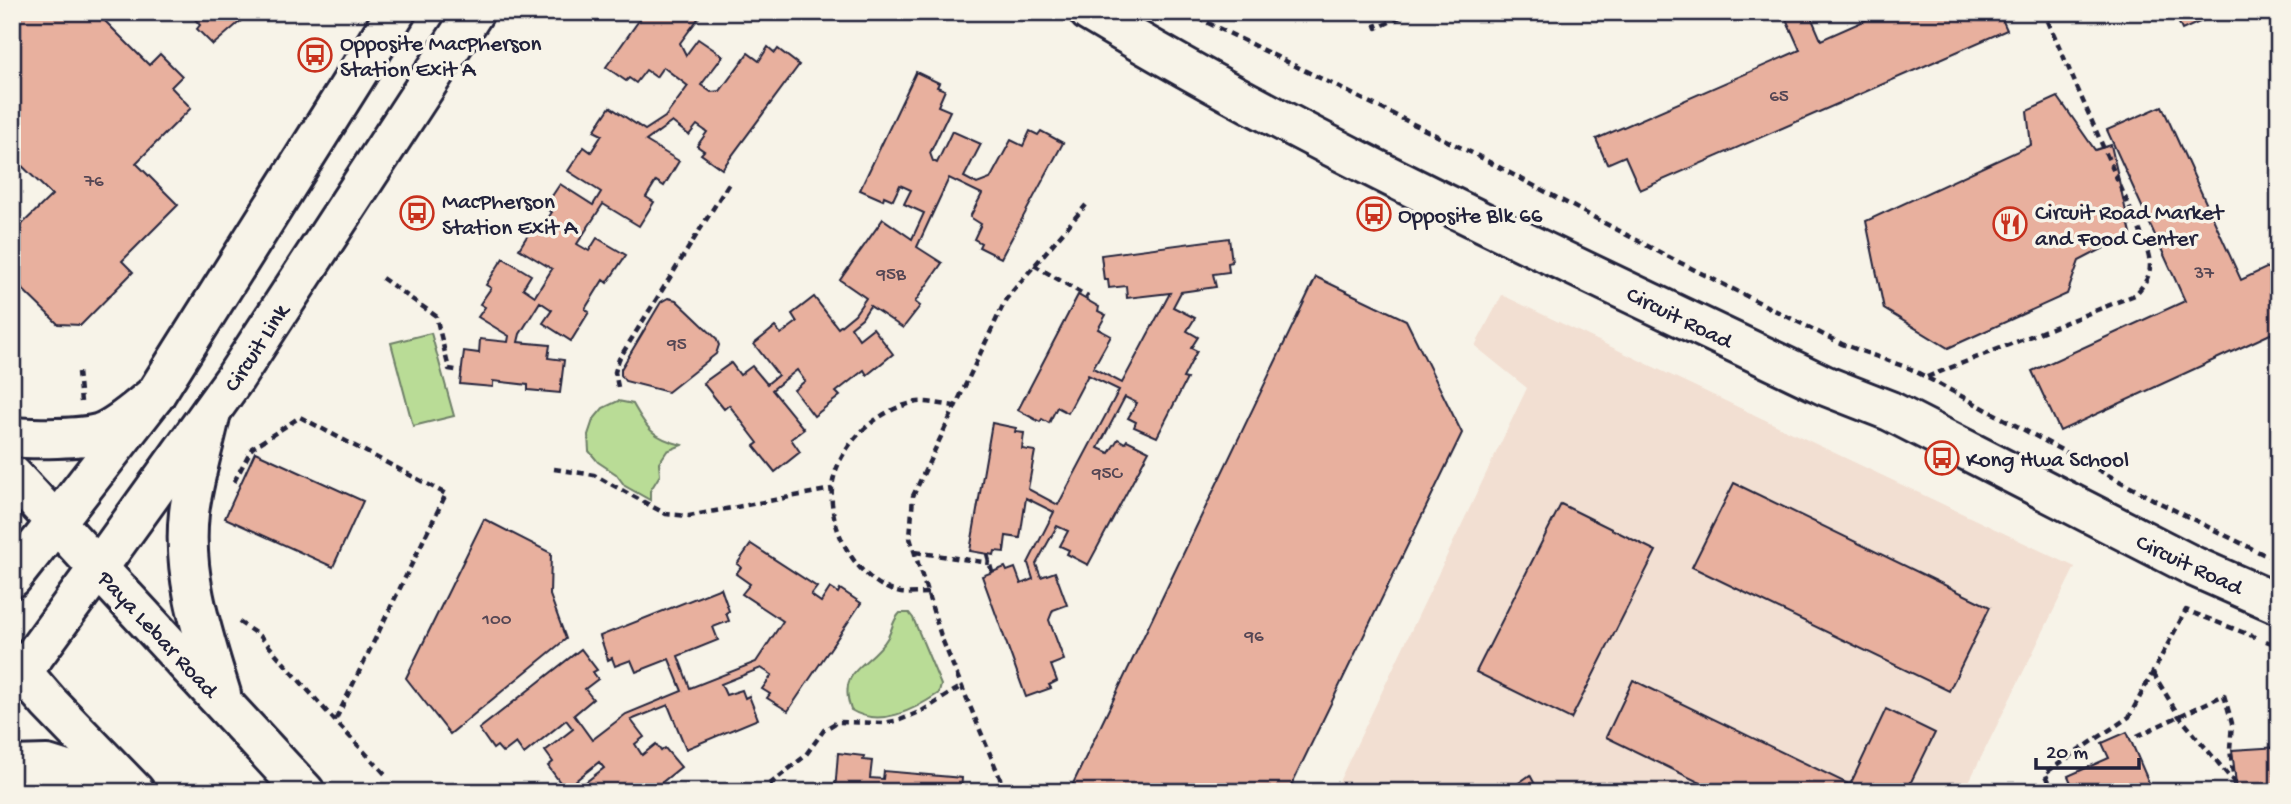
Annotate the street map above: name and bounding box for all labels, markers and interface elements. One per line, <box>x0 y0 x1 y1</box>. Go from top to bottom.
place label: Opposite MacPherson Station Exit A <box>340 32 542 85</box>
bus stop icon: Opposite MacPherson Station Exit A <box>296 36 334 74</box>
house number: 65 <box>1769 86 1789 109</box>
house number: 76 <box>83 171 104 194</box>
place label: MacPherson Station Exit A <box>442 190 579 243</box>
bus stop icon: MacPherson Station Exit A <box>398 194 436 232</box>
bus stop icon: Opposite Blk 66 <box>1355 195 1393 233</box>
place label: Circuit Road Market and Food Center <box>2035 201 2225 254</box>
place label: Opposite Blk 66 <box>1398 204 1543 231</box>
restaurant icon: Circuit Road Market and Food Center <box>1991 205 2029 243</box>
house number: 37 <box>2193 263 2215 286</box>
house number: 95B <box>875 264 907 287</box>
street label: Circuit Road <box>1621 282 1737 357</box>
street label: Circuit Link <box>220 298 298 398</box>
house number: 95 <box>666 334 687 357</box>
bus stop icon: Kong Hwa School <box>1923 439 1961 477</box>
place label: Kong Hwa School <box>1966 448 2129 475</box>
house number: 95C <box>1091 463 1124 486</box>
street label: Circuit Road <box>2131 530 2247 603</box>
street label: Paya Lebar Road <box>90 565 223 706</box>
house number: 100 <box>481 609 512 632</box>
house number: 96 <box>1243 626 1264 649</box>
scale bar <box>2036 727 2139 771</box>
text: 20 m <box>2046 742 2088 767</box>

